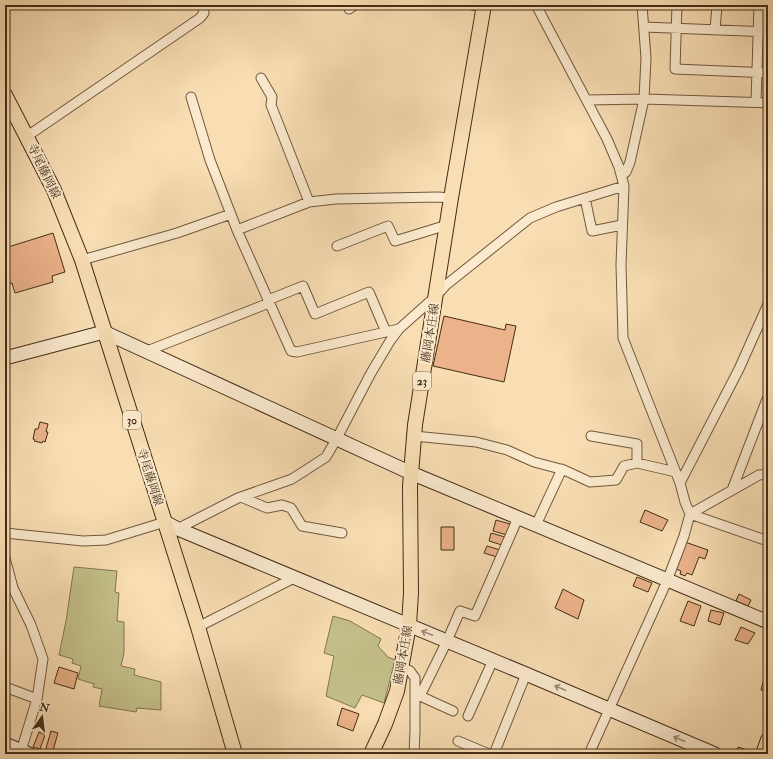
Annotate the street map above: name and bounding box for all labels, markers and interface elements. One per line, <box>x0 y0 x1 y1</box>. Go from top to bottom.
street label: 寺尾藤岡線 <box>24 141 63 201</box>
street label: 藤岡本庄線 <box>418 302 443 364</box>
road number: 23 <box>413 372 431 390</box>
road number: 30 <box>123 411 141 429</box>
street label: 寺尾藤岡線 <box>133 446 166 508</box>
street label: 藤岡本庄線 <box>391 624 416 686</box>
one-way arrow <box>421 628 433 636</box>
one-way arrow <box>554 684 566 691</box>
north arrow <box>22 697 62 737</box>
text: N <box>37 700 52 716</box>
one-way arrow <box>674 735 686 742</box>

